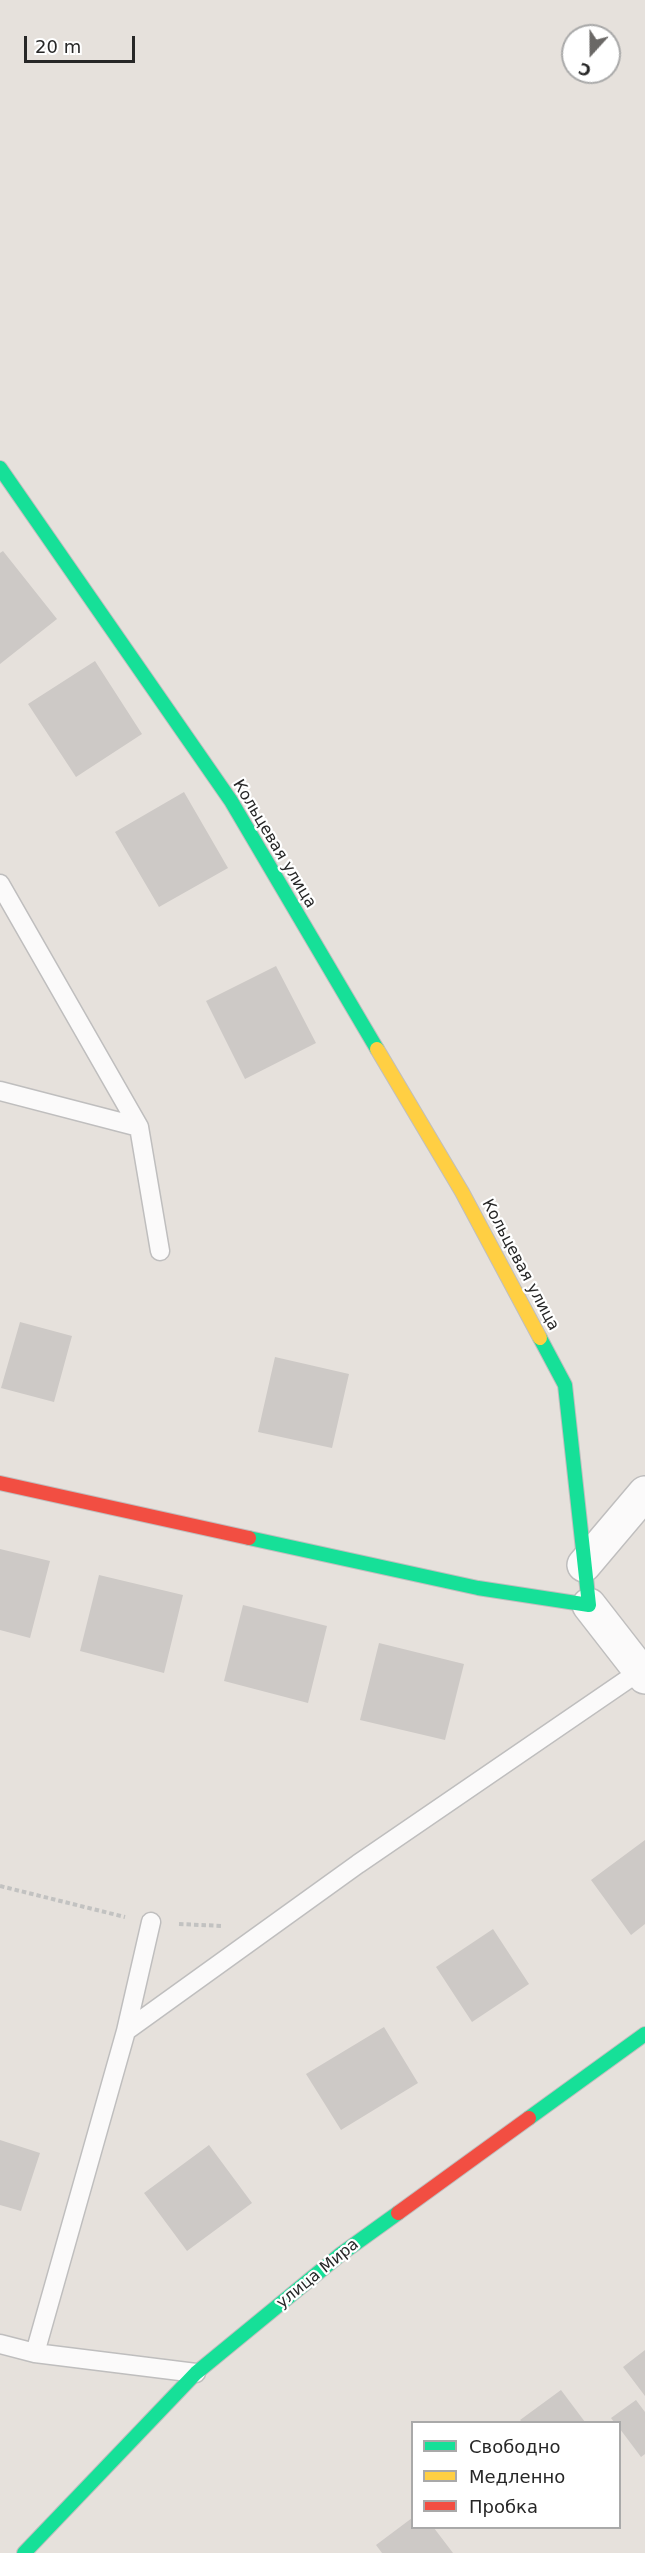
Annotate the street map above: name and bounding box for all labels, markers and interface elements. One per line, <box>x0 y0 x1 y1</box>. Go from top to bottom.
scale bar <box>27 24 138 62</box>
north arrow <box>561 24 621 84</box>
text: 20 m <box>35 36 81 57</box>
text: С <box>576 58 594 80</box>
street label: Кольцевая улица <box>228 776 320 912</box>
street label: Кольцевая улица <box>477 1196 563 1334</box>
street label: улица Мира <box>273 2235 363 2313</box>
legend <box>411 2421 621 2529</box>
text: Свободно <box>469 2436 561 2457</box>
text: Медленно <box>469 2466 565 2487</box>
text: Пробка <box>469 2496 538 2517</box>

